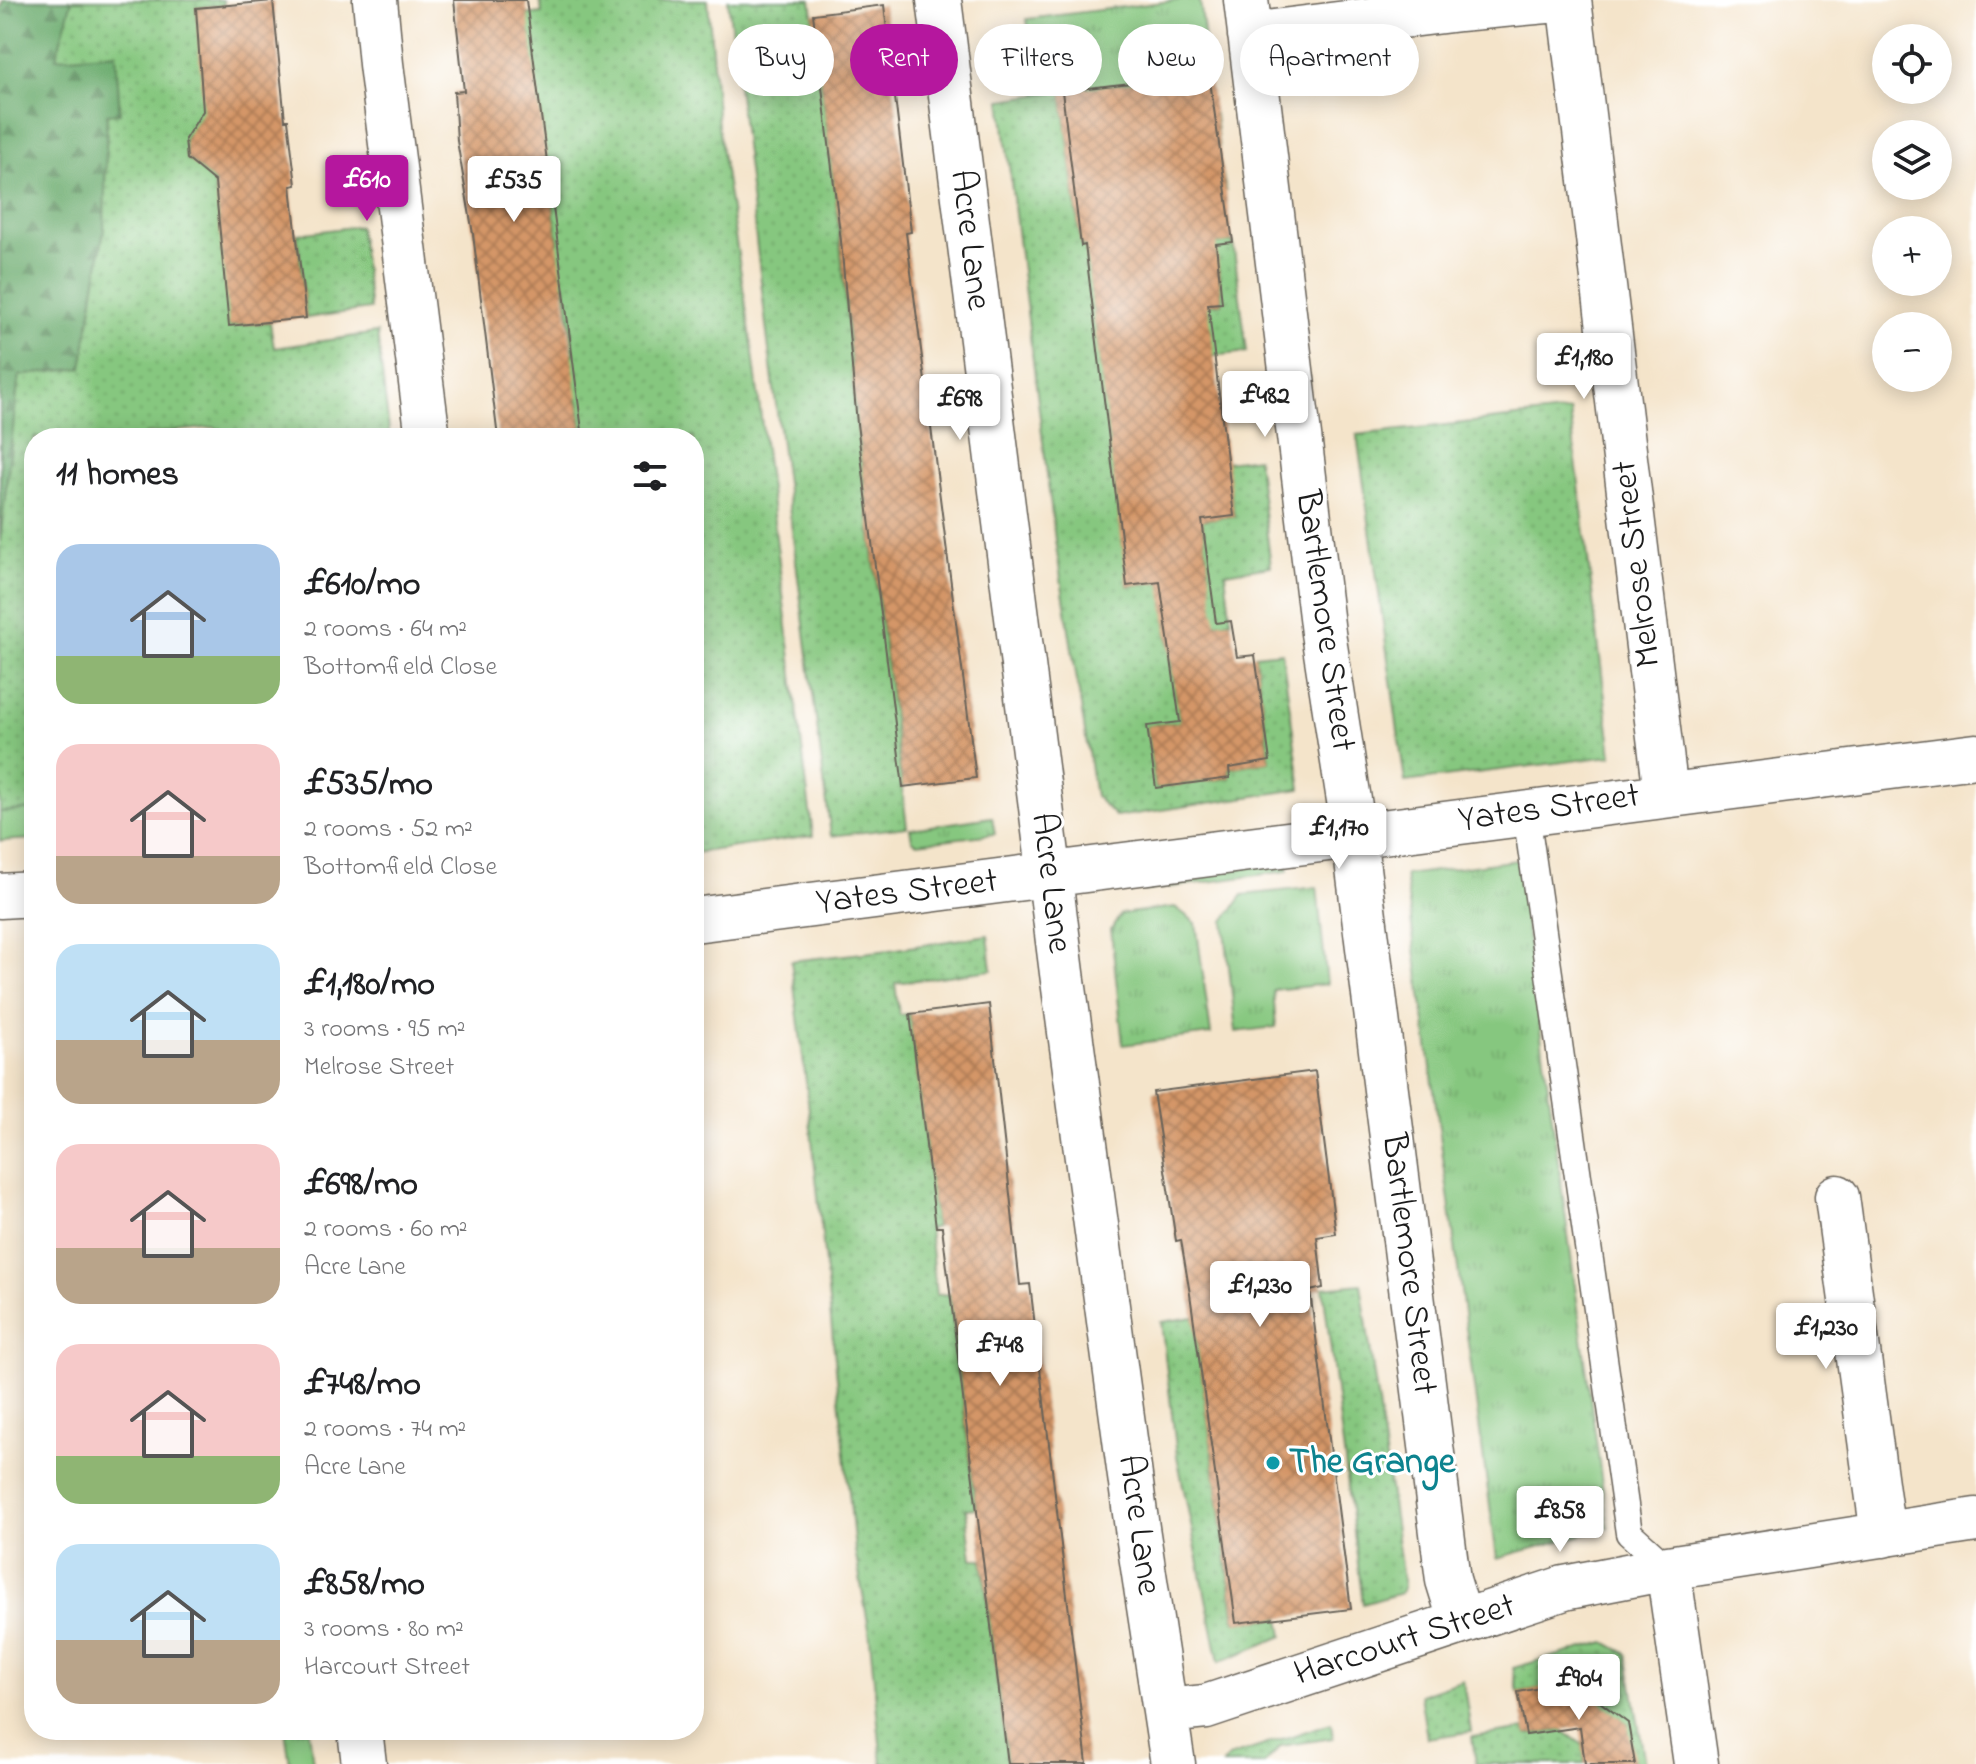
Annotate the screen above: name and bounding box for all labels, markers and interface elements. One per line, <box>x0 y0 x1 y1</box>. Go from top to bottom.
chip: Buy <box>728 24 834 96</box>
chip: Rent <box>850 24 958 96</box>
chip: Filters <box>974 24 1102 96</box>
chip: New <box>1118 24 1224 96</box>
chip: Apartment <box>1240 24 1419 96</box>
map controls <box>1872 24 1952 392</box>
button: locate <box>1872 24 1952 104</box>
button: layers <box>1872 120 1952 200</box>
pin: £610 <box>320 155 414 223</box>
pin: £535 <box>467 156 561 224</box>
text: £610 <box>343 162 391 200</box>
text: £535 <box>486 163 542 201</box>
street label: Acre Lane <box>934 167 1004 314</box>
button: + <box>1872 216 1952 296</box>
button: − <box>1872 312 1952 392</box>
pin: £1,180 <box>1519 333 1649 401</box>
text: £1,180 <box>1555 340 1613 378</box>
pin: £482 <box>1218 371 1312 439</box>
pin: £698 <box>913 374 1007 442</box>
text: £482 <box>1240 378 1290 416</box>
text: £698 <box>937 381 983 419</box>
text: 11 homes <box>56 451 179 501</box>
icon: filters <box>628 454 672 498</box>
street label: Melrose Street <box>1599 457 1677 671</box>
street label: Bartlemore Street <box>1279 486 1369 755</box>
text: £610/mo <box>304 561 421 611</box>
icon: home <box>120 576 216 672</box>
text: 2 rooms · 64 m² <box>304 611 467 649</box>
text: Bottomfield Close <box>304 649 497 687</box>
text: £535/mo <box>304 761 433 811</box>
street label: Yates Street <box>1455 770 1643 848</box>
icon: home <box>120 776 216 872</box>
pin: £1,170 <box>1274 803 1404 871</box>
street label: Acre Lane <box>1015 810 1085 957</box>
text: £1,170 <box>1309 810 1369 848</box>
text: 2 rooms · 52 m² <box>304 811 473 849</box>
text: Bottomfield Close <box>304 849 497 887</box>
street label: Yates Street <box>813 856 1001 930</box>
text: £1,180/mo <box>304 961 435 1011</box>
icon: home <box>120 976 216 1072</box>
text: 3 rooms · 95 m² <box>304 1011 465 1049</box>
text: Melrose Street <box>304 1049 454 1087</box>
street label: Bartlemore Street <box>1366 1129 1450 1398</box>
text: £698/mo <box>304 1161 418 1211</box>
icon: home <box>120 1176 216 1272</box>
text: 2 rooms · 60 m² <box>304 1211 468 1249</box>
text: Acre Lane <box>304 1249 406 1287</box>
pin: £1,230 <box>1195 1261 1325 1329</box>
text: £1,230 <box>1228 1268 1292 1306</box>
pin: £1,230 <box>1761 1303 1891 1371</box>
text: £1,230 <box>1794 1310 1858 1348</box>
pin: £748 <box>953 1320 1047 1388</box>
text: £748 <box>976 1327 1024 1365</box>
text: £748/mo <box>304 1361 421 1411</box>
icon: home <box>120 1376 216 1472</box>
text: 2 rooms · 74 m² <box>304 1411 466 1449</box>
place label: The Grange <box>1289 1437 1456 1491</box>
text: Acre Lane <box>304 1449 406 1487</box>
street label: Acre Lane <box>1102 1451 1174 1599</box>
marker: The Grange <box>1264 1454 1282 1472</box>
pin: £858 <box>1513 1486 1607 1554</box>
text: £858 <box>1535 1493 1585 1531</box>
text: £858/mo <box>304 1561 425 1611</box>
icon: home <box>120 1576 216 1672</box>
street label: Harcourt Street <box>1288 1580 1522 1702</box>
text: 3 rooms · 80 m² <box>304 1611 464 1649</box>
text: Harcourt Street <box>304 1649 470 1687</box>
pin: £904 <box>1532 1654 1626 1722</box>
text: £904 <box>1556 1661 1602 1699</box>

